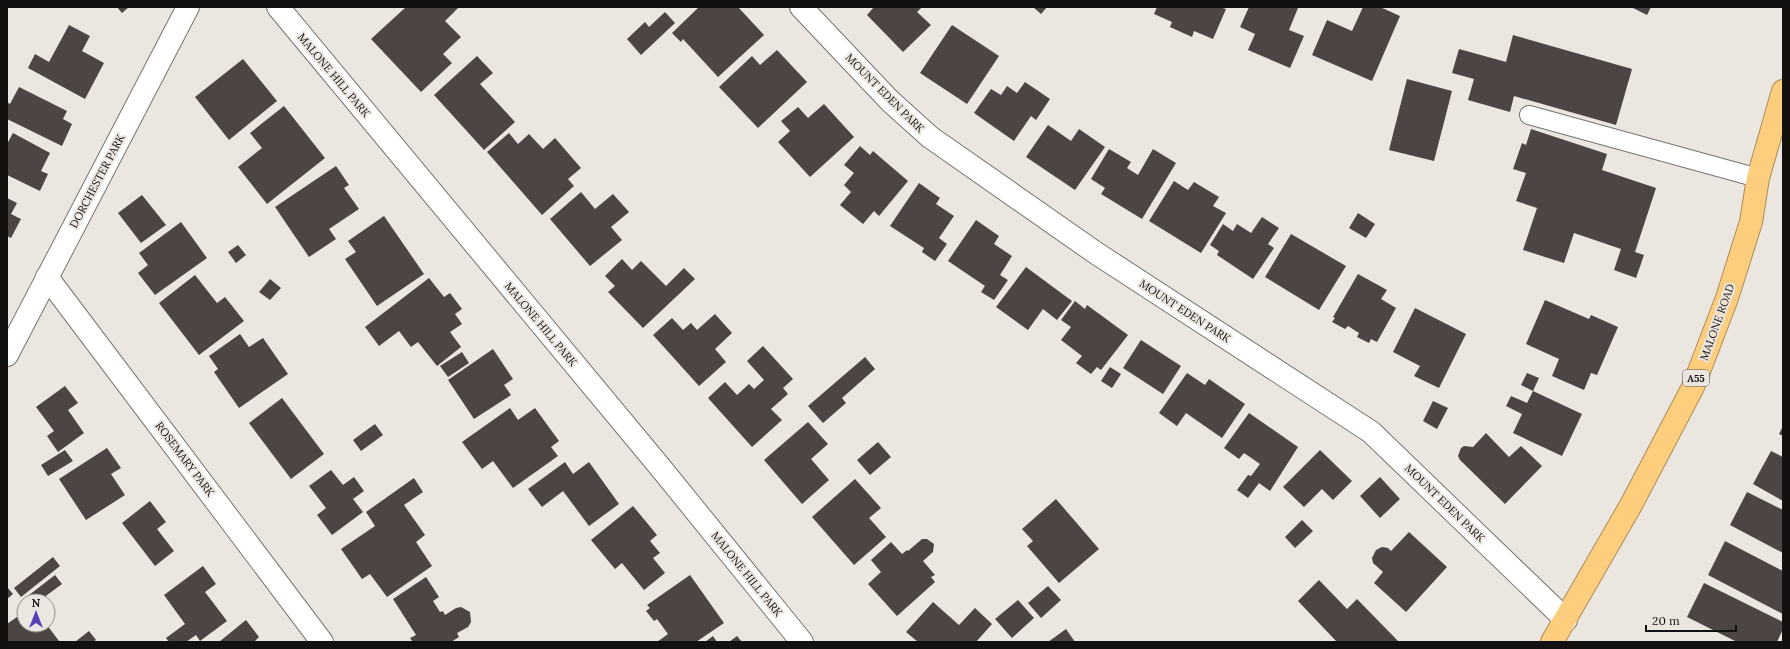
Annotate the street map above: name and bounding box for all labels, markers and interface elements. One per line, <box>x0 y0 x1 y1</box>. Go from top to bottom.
street label: MALONE HILL PARK <box>295 30 374 120</box>
street label: MOUNT EDEN PARK <box>843 51 928 136</box>
street label: DORCHESTER PARK <box>66 131 128 230</box>
street label: MOUNT EDEN PARK <box>1137 276 1234 346</box>
street label: MALONE HILL PARK <box>502 279 581 369</box>
street label: MALONE ROAD <box>1697 282 1737 362</box>
road number: A55 <box>1683 370 1709 386</box>
street label: ROSEMARY PARK <box>152 419 218 500</box>
street label: MOUNT EDEN PARK <box>1402 461 1488 545</box>
street label: MALONE HILL PARK <box>708 529 786 620</box>
north arrow <box>16 593 56 633</box>
text: N <box>32 596 41 610</box>
scale bar <box>1646 607 1736 633</box>
text: 20 m <box>1652 613 1680 628</box>

